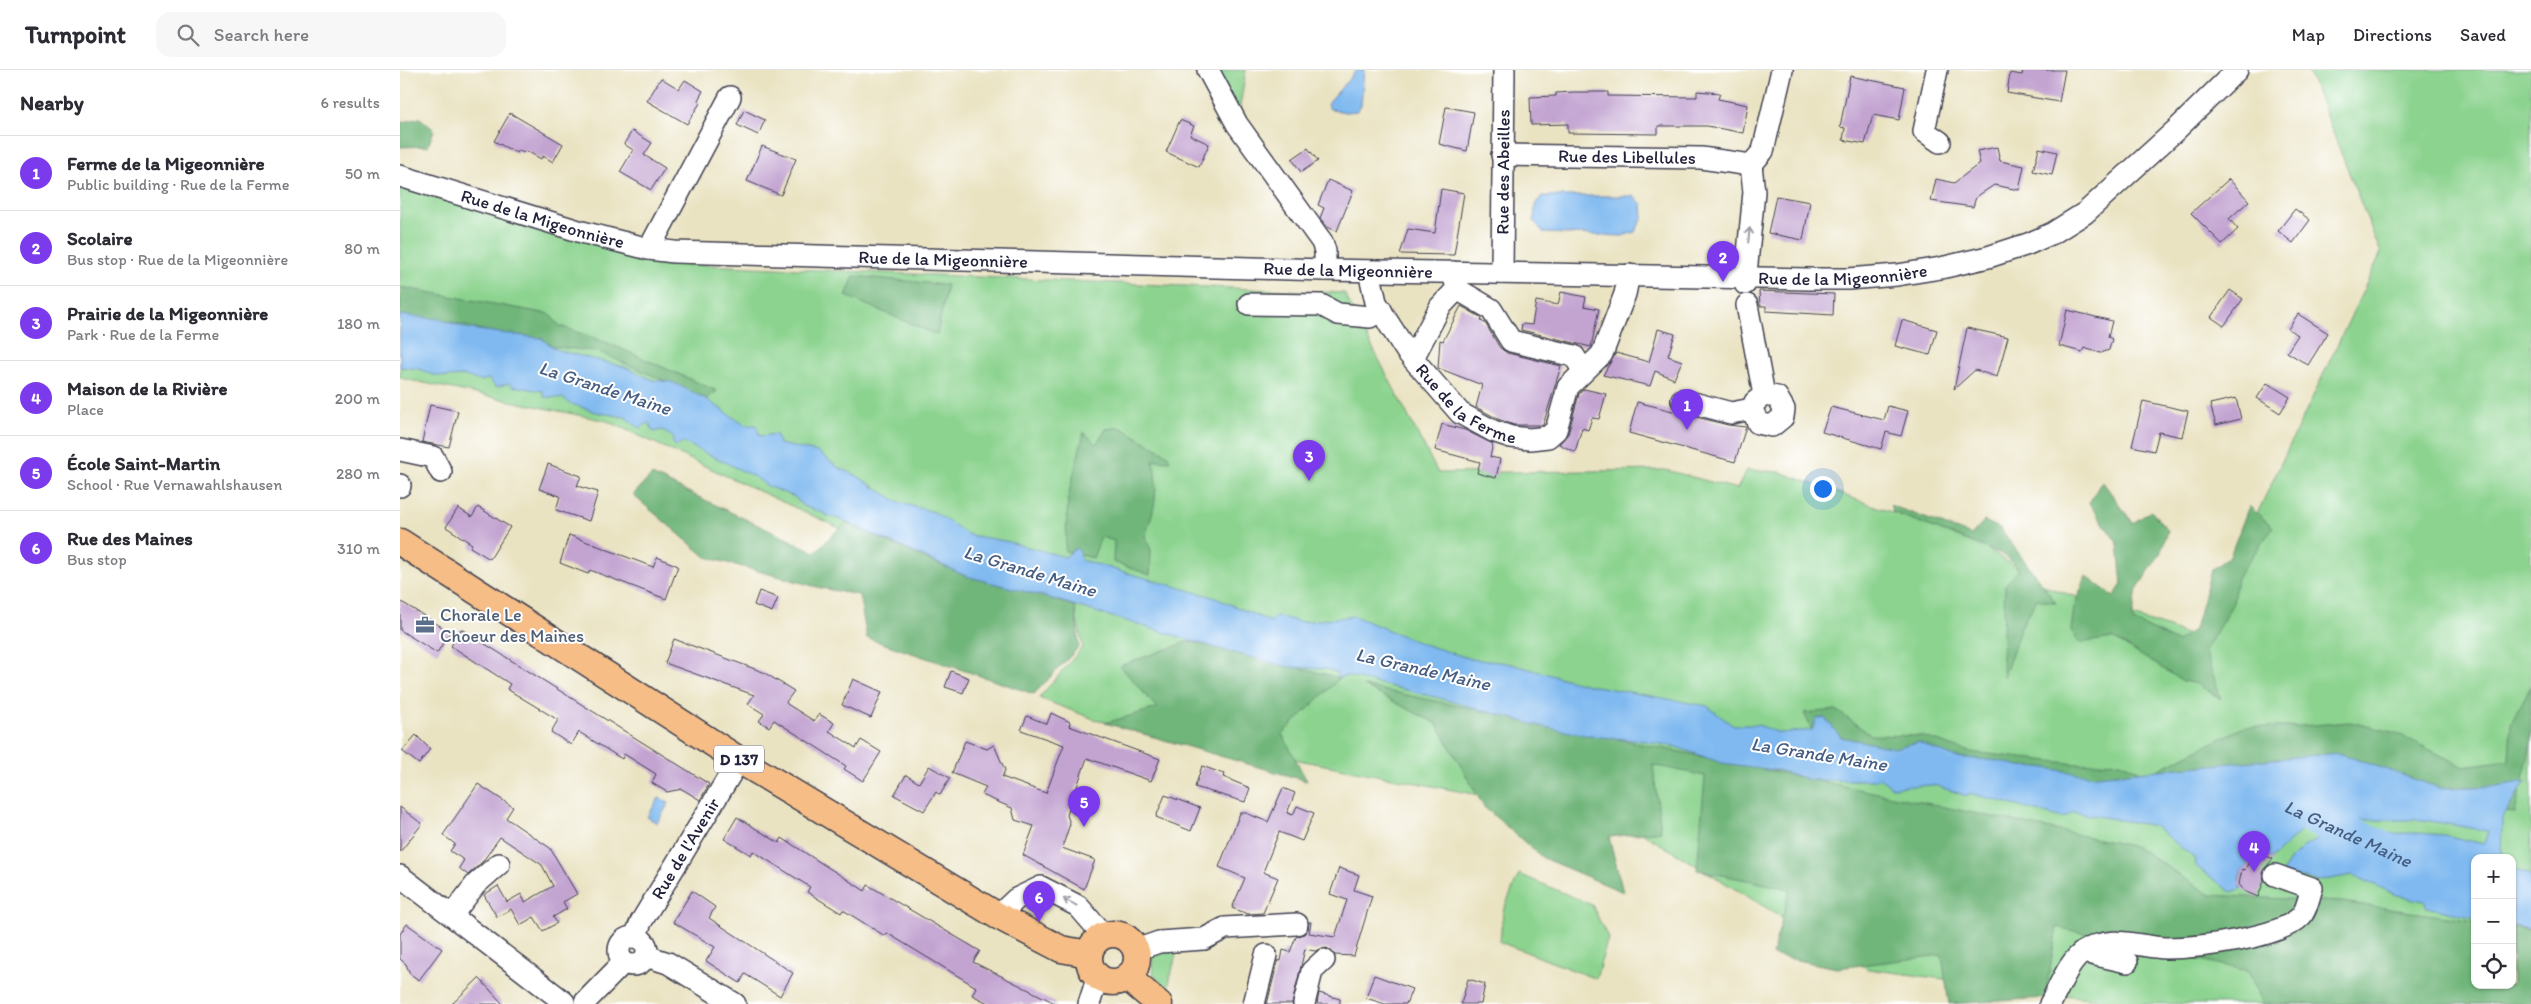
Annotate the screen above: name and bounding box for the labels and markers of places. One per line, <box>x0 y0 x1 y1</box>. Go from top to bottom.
pin: 2 <box>1707 241 1739 282</box>
pin: 1 <box>1671 389 1703 430</box>
pin: 3 <box>1293 440 1325 481</box>
place label: Chorale Le Choeur des Maines <box>440 604 584 647</box>
office icon: Chorale Le Choeur des Maines <box>414 614 436 636</box>
pin: 5 <box>1068 786 1100 827</box>
pin: 4 <box>2238 831 2270 872</box>
pin: 6 <box>1023 881 1055 922</box>

